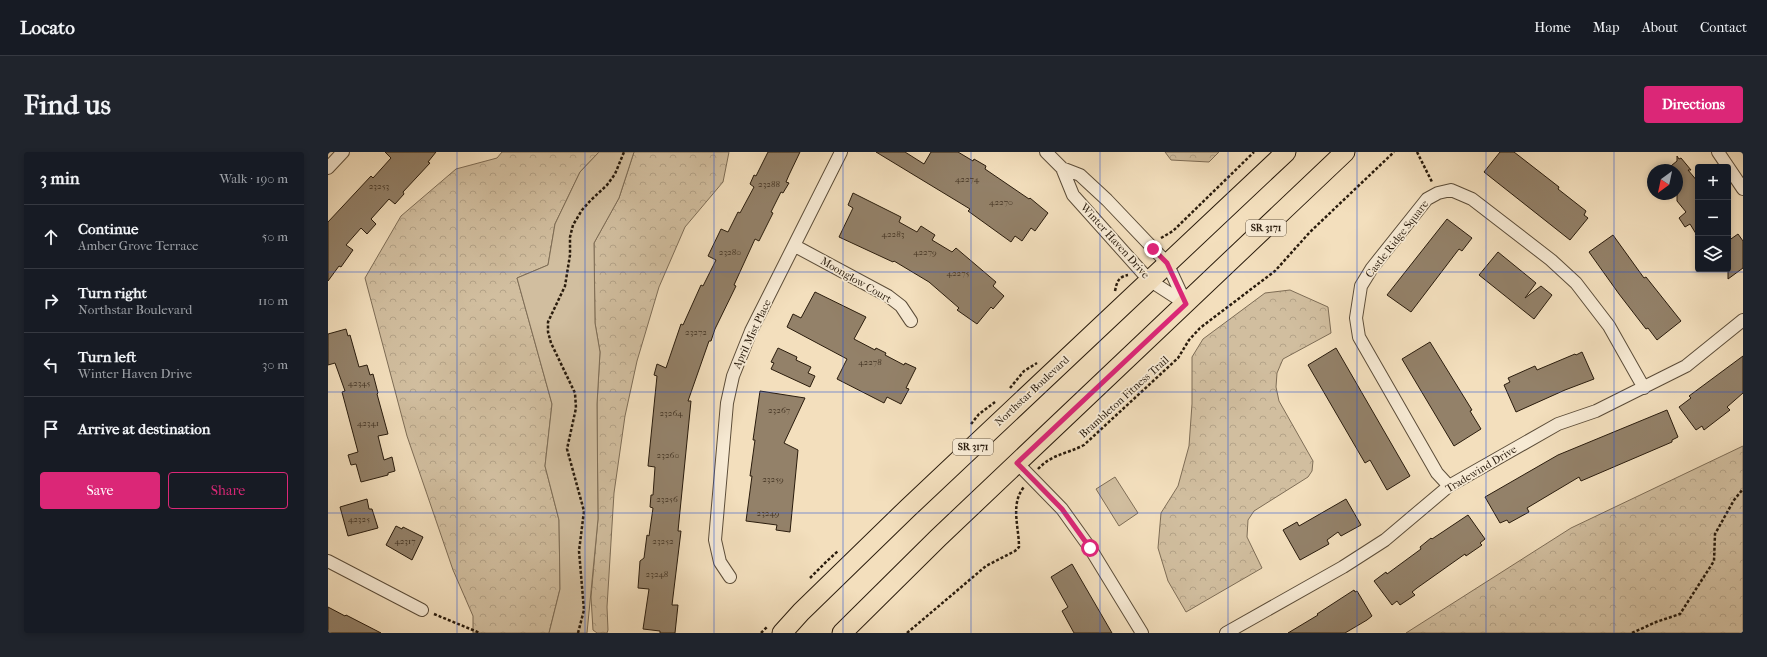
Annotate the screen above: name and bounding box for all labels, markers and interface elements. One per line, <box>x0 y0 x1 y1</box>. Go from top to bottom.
text: Locato <box>20 17 75 39</box>
text: Home <box>1534 19 1571 36</box>
text: Map <box>1593 19 1620 36</box>
text: About <box>1642 19 1678 36</box>
text: Contact <box>1700 19 1747 36</box>
button: Directions <box>1644 86 1743 123</box>
text: Find us <box>24 88 111 121</box>
north arrow <box>1647 164 1683 200</box>
map controls <box>1695 164 1731 272</box>
button: + <box>1695 164 1731 200</box>
text: 3 min <box>40 168 80 188</box>
text: Walk · 190 m <box>219 171 288 186</box>
house number: 42274 <box>955 174 980 184</box>
house number: 23288 <box>758 179 780 189</box>
house number: 23253 <box>369 181 390 191</box>
house number: 42270 <box>989 197 1013 207</box>
street label: Castle Ridge Square <box>1363 197 1432 280</box>
street label: Winter Haven Drive <box>1077 200 1153 282</box>
button: − <box>1695 200 1731 236</box>
text: Continue <box>78 220 138 238</box>
road number: SR 3171 <box>1246 220 1286 236</box>
icon: ahead <box>40 226 62 248</box>
text: 50 m <box>262 229 288 244</box>
house number: 42283 <box>882 229 905 239</box>
button: layers <box>1695 236 1731 272</box>
text: Amber Grove Terrace <box>78 238 199 253</box>
route end <box>1144 240 1162 258</box>
house number: 23280 <box>719 247 741 257</box>
house number: 42279 <box>913 247 937 257</box>
street label: Moonglow Court <box>818 254 894 306</box>
house number: 42275 <box>947 268 970 278</box>
text: Turn right <box>78 284 147 302</box>
icon: right <box>40 290 62 312</box>
text: 110 m <box>258 293 288 308</box>
street label: April Mist Place <box>730 297 774 372</box>
text: Northstar Boulevard <box>78 302 192 317</box>
house number: 23272 <box>685 327 707 337</box>
text: Turn left <box>78 348 136 366</box>
street label: Northstar Boulevard <box>992 353 1073 429</box>
street label: Brambleton Fitness Trail <box>1076 353 1172 441</box>
icon: left <box>40 354 62 376</box>
text: 30 m <box>262 357 288 372</box>
house number: 42278 <box>858 357 882 367</box>
text: Winter Haven Drive <box>78 366 192 381</box>
house number: 42345 <box>348 378 370 388</box>
house number: 23267 <box>768 405 791 415</box>
house number: 23264 <box>659 408 683 418</box>
icon: arrive <box>40 418 62 440</box>
house number: 42341 <box>357 418 379 428</box>
text: Arrive at destination <box>78 420 210 438</box>
road number: SR 3171 <box>953 439 993 455</box>
street label: Tradewind Drive <box>1443 442 1519 495</box>
house number: 23260 <box>657 450 679 460</box>
button: Save <box>40 472 160 509</box>
button: Share <box>168 472 288 509</box>
house number: 23259 <box>762 474 784 484</box>
house number: 23256 <box>656 494 678 504</box>
house number: 23249 <box>757 508 780 518</box>
house number: 42325 <box>348 514 370 524</box>
house number: 42317 <box>394 536 416 546</box>
house number: 23252 <box>652 536 674 546</box>
route start <box>1081 539 1099 557</box>
house number: 23248 <box>646 569 669 579</box>

